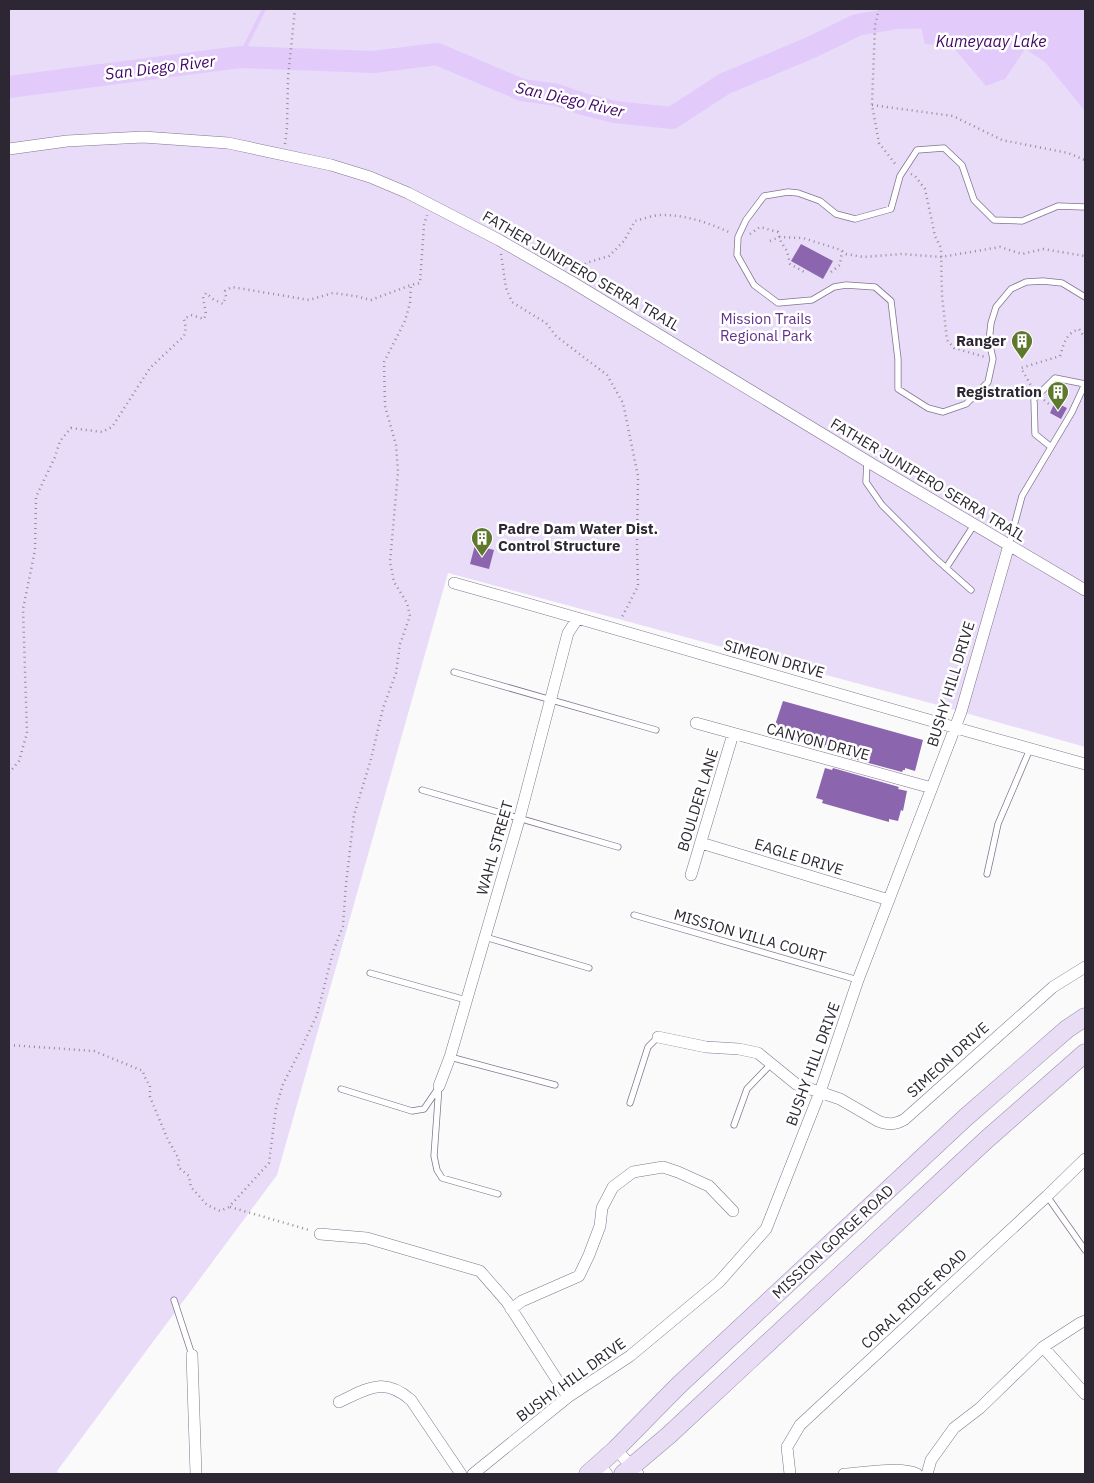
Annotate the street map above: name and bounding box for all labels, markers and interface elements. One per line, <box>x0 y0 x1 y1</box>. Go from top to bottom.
water label: Kumeyaay Lake <box>936 31 1046 51</box>
water label: San Diego River <box>104 50 217 84</box>
water label: San Diego River <box>514 77 627 121</box>
street label: FATHER JUNIPERO SERRA TRAIL <box>479 206 684 335</box>
park label: Mission Trails Regional Park <box>720 309 812 345</box>
building icon: Ranger <box>1010 329 1034 360</box>
place label: Ranger <box>956 331 1006 350</box>
building icon: Registration <box>1046 380 1070 411</box>
place label: Registration <box>956 382 1042 401</box>
street label: FATHER JUNIPERO SERRA TRAIL <box>827 414 1030 546</box>
place label: Padre Dam Water Dist. Control Structure <box>498 519 658 555</box>
building icon: Padre Dam Water Dist. Control Structure <box>470 526 494 557</box>
street label: BUSHY HILL DRIVE <box>922 619 979 749</box>
street label: SIMEON DRIVE <box>722 635 827 682</box>
street label: CANYON DRIVE <box>764 719 872 764</box>
street label: BOULDER LANE <box>673 746 722 854</box>
street label: WAHL STREET <box>472 798 517 897</box>
street label: EAGLE DRIVE <box>752 834 846 879</box>
street label: MISSION VILLA COURT <box>672 905 829 966</box>
street label: BUSHY HILL DRIVE <box>781 999 844 1128</box>
street label: SIMEON DRIVE <box>903 1018 993 1101</box>
street label: MISSION GORGE ROAD <box>768 1180 897 1303</box>
street label: CORAL RIDGE ROAD <box>857 1245 971 1353</box>
street label: BUSHY HILL DRIVE <box>512 1334 629 1426</box>

